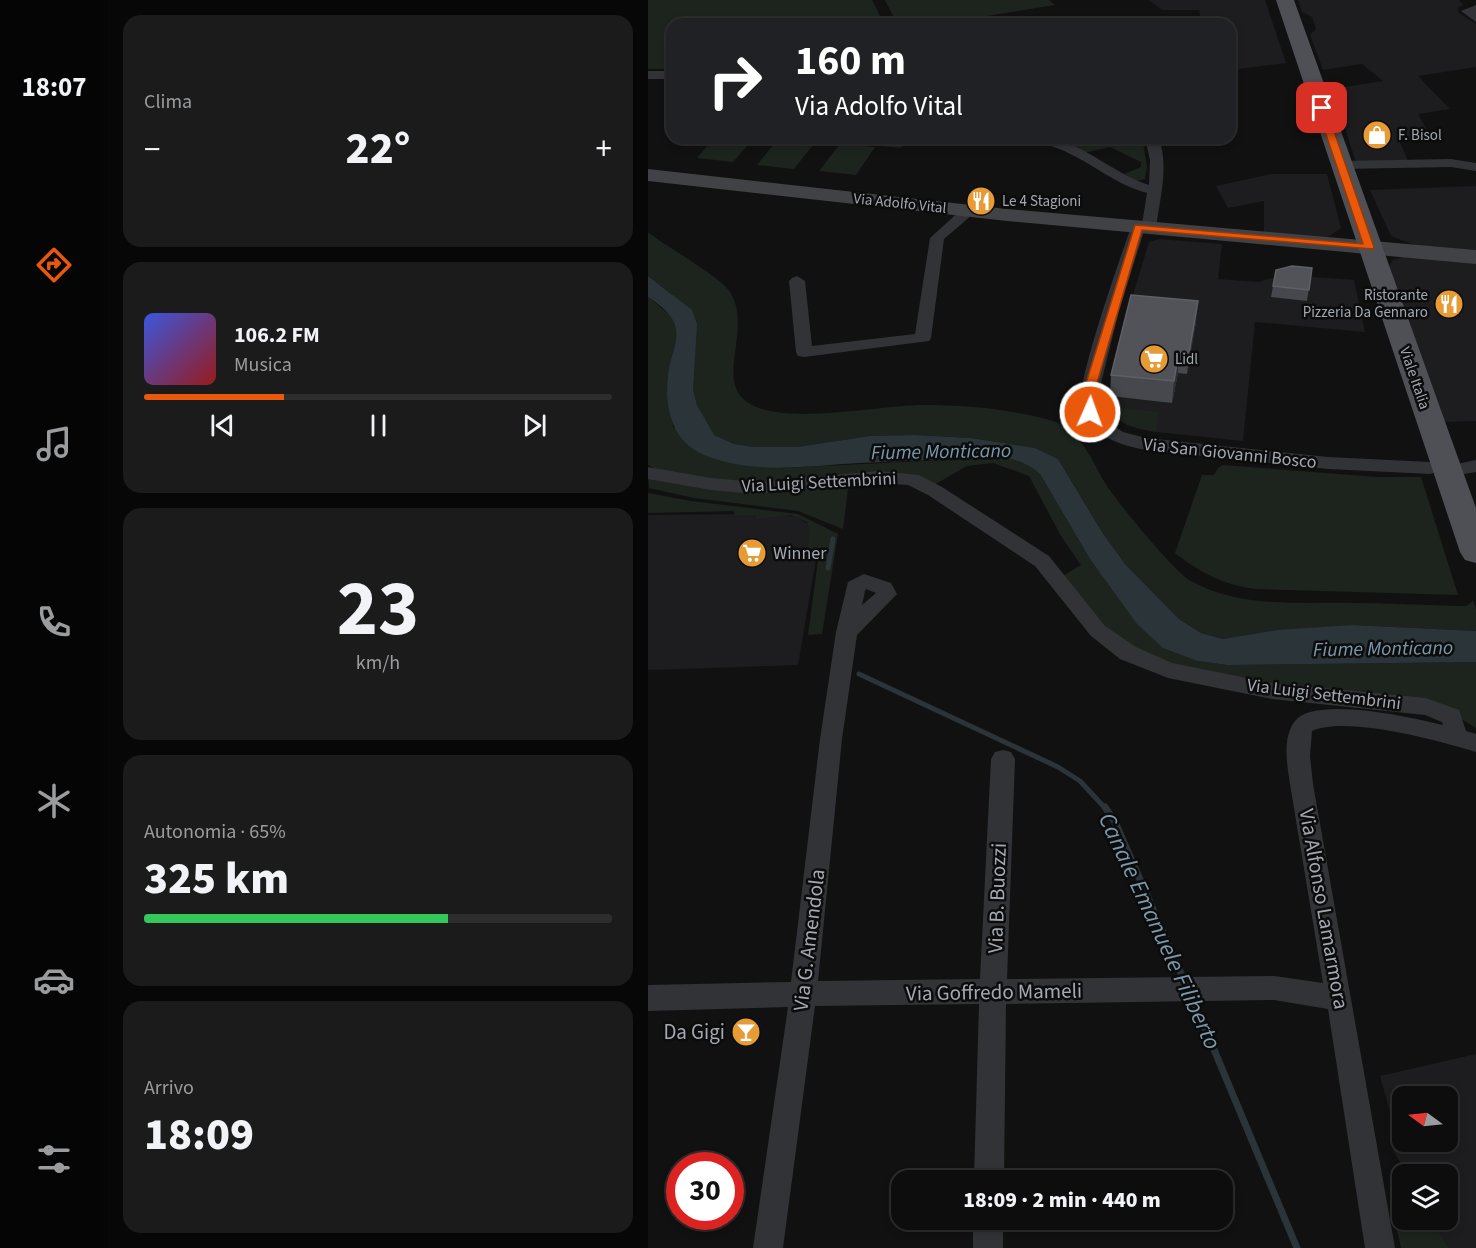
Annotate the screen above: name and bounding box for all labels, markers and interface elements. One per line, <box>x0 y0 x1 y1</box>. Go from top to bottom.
text: 160 m <box>795 31 906 91</box>
icon: right <box>696 42 774 120</box>
text: 18:07 <box>21 68 87 107</box>
pin <box>1296 82 1347 133</box>
text: Via Adolfo Vital <box>795 87 963 126</box>
text: Clima <box>144 88 192 116</box>
icon: arrive <box>1305 91 1338 124</box>
text: 22° <box>346 117 410 181</box>
shop icon: F. Bisol <box>1361 119 1393 151</box>
place label: F. Bisol <box>1398 125 1442 146</box>
text: − <box>144 126 160 173</box>
text: + <box>596 126 612 173</box>
restaurant icon: Le 4 Stagioni <box>965 185 997 217</box>
street label: Via Adolfo Vital <box>852 188 948 219</box>
place label: Le 4 Stagioni <box>1002 191 1081 212</box>
icon: directions <box>33 244 75 286</box>
place label: Ristorante Pizzeria Da Gennaro <box>1303 285 1428 323</box>
restaurant icon: Ristorante Pizzeria Da Gennaro <box>1433 288 1465 320</box>
text: 106.2 FM <box>234 319 320 351</box>
supermarket icon: Lidl <box>1138 343 1170 375</box>
street label: Viale Italia <box>1394 344 1435 412</box>
place label: Lidl <box>1175 349 1198 370</box>
text: Musica <box>234 351 292 379</box>
position arrow <box>1058 380 1122 444</box>
icon: previous <box>206 409 239 442</box>
icon: pause <box>362 409 395 442</box>
icon: next <box>518 409 551 442</box>
icon: music <box>33 423 75 465</box>
street label: Via San Giovanni Bosco <box>1142 432 1318 475</box>
water label: Fiume Monticano <box>871 437 1011 467</box>
street label: Via Luigi Settembrini <box>741 466 897 499</box>
supermarket icon: Winner <box>736 537 768 569</box>
place label: Winner <box>773 541 827 566</box>
text: 23 <box>337 554 419 665</box>
icon: phone <box>33 601 75 643</box>
water label: Fiume Monticano <box>1313 634 1453 664</box>
text: km/h <box>356 649 400 677</box>
street label: Via Luigi Settembrini <box>1246 673 1402 716</box>
icon: climate <box>33 780 75 822</box>
street label: Via Alfonso Lamarmora <box>1292 806 1356 1012</box>
water label: Canale Emanuele Filiberto <box>1089 807 1230 1055</box>
text: Autonomia · 65% <box>144 818 286 846</box>
street label: Via B. Buozzi <box>980 842 1014 954</box>
text: 325 km <box>144 847 289 911</box>
street label: Via G. Amendola <box>785 867 833 1013</box>
icon: car <box>33 959 75 1001</box>
street label: Via Goffredo Mameli <box>906 975 1082 1009</box>
bar icon: Da Gigi <box>730 1016 762 1048</box>
place label: Da Gigi <box>663 1017 725 1047</box>
text: Arrivo <box>144 1074 194 1102</box>
north arrow <box>1392 1086 1458 1152</box>
map controls <box>1392 1086 1458 1230</box>
text: 18:09 <box>144 1103 254 1167</box>
icon: filters <box>33 1138 75 1180</box>
speed limit sign: 30 <box>666 1152 744 1230</box>
button: layers <box>1392 1164 1458 1230</box>
text: 18:09 · 2 min · 440 m <box>963 1184 1161 1216</box>

